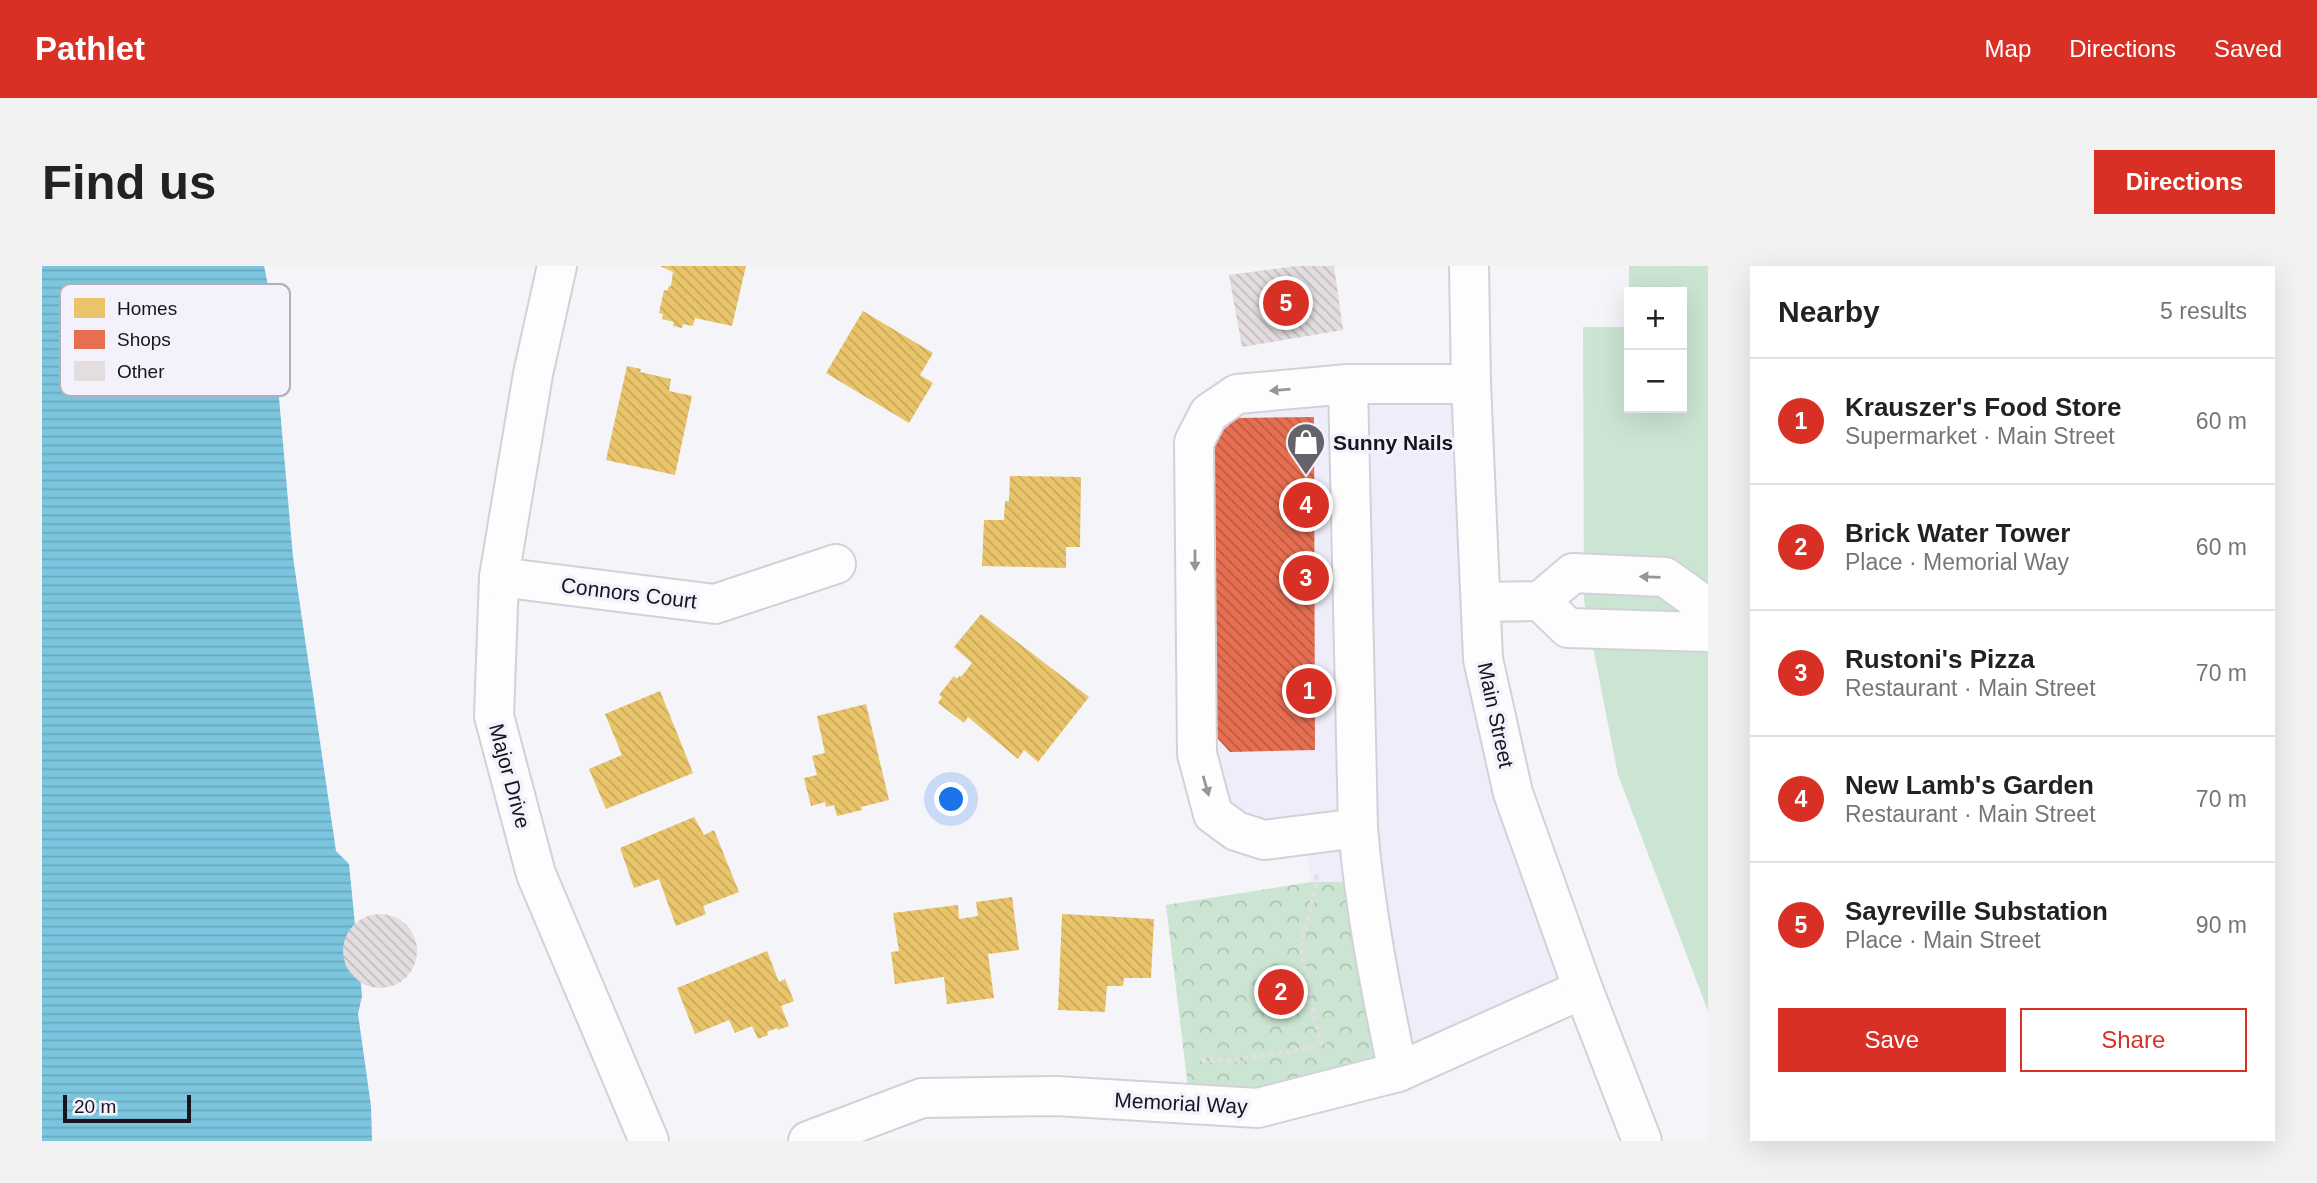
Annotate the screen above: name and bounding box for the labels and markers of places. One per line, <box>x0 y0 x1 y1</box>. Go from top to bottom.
pin: 5 <box>1263 277 1309 329</box>
shop icon: Sunny Nails <box>1285 421 1327 476</box>
place label: Sunny Nails <box>1333 431 1453 454</box>
pin: 4 <box>1283 479 1329 531</box>
pin: 3 <box>1283 552 1329 604</box>
pin: 1 <box>1286 665 1332 717</box>
pin: 2 <box>1258 966 1304 1018</box>

